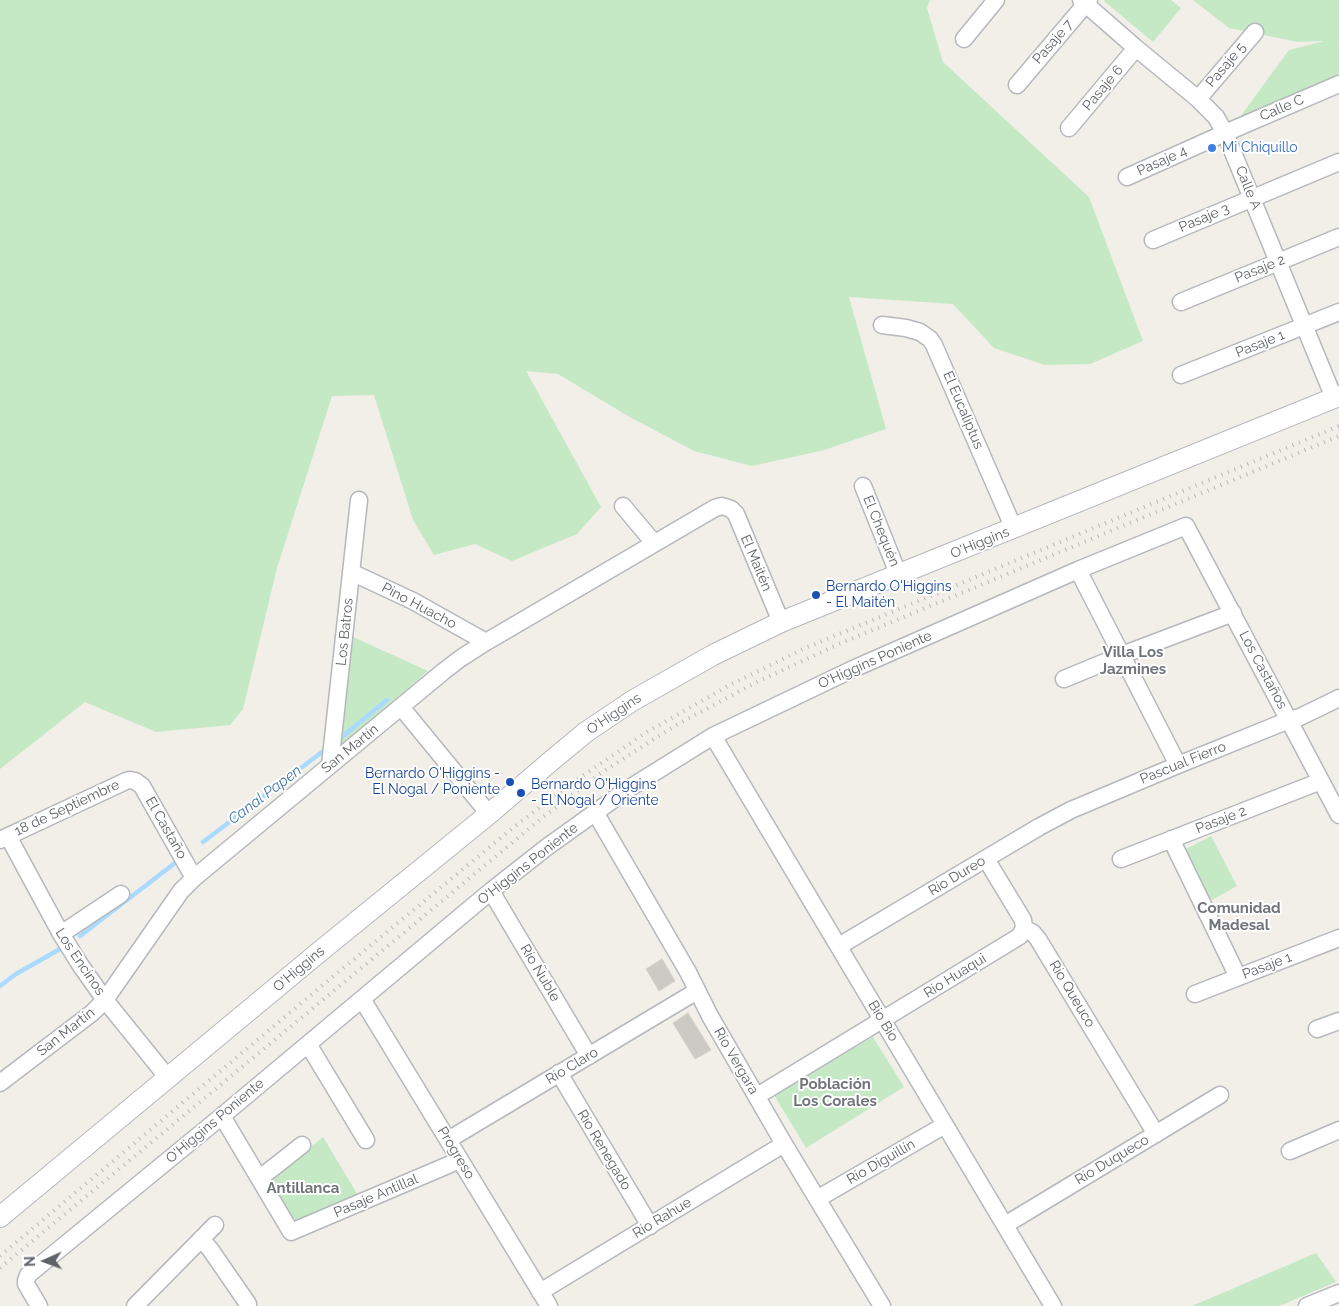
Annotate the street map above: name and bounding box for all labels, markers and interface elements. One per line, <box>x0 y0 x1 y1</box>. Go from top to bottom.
street label: Pasaje 7 <box>1029 16 1077 68</box>
street label: Pasaje 5 <box>1202 39 1250 91</box>
street label: Pasaje 6 <box>1079 62 1127 114</box>
street label: Calle C <box>1257 91 1307 125</box>
place label: Mi Chiquillo <box>1222 140 1298 156</box>
marker: Mi Chiquillo <box>1206 142 1218 154</box>
street label: Pasaje 4 <box>1134 143 1190 179</box>
street label: Calle A <box>1232 163 1264 213</box>
street label: Pasaje 3 <box>1176 200 1232 236</box>
street label: Pasaje 2 <box>1232 251 1288 287</box>
street label: Pasaje 1 <box>1233 327 1287 361</box>
street label: El Eucaliptus <box>939 368 987 452</box>
street label: El Chequén <box>859 493 903 569</box>
street label: O'Higgins <box>948 524 1012 562</box>
street label: El Maitén <box>737 532 775 594</box>
street label: Pino Huacho <box>379 579 459 633</box>
place label: Bernardo O'Higgins - El Maitén <box>826 579 952 612</box>
marker: Bernardo O'Higgins - El Maitén <box>810 589 822 601</box>
street label: Los Batros <box>333 597 357 667</box>
street label: O'Higgins Poniente <box>816 627 934 693</box>
street label: Los Castaños <box>1235 628 1291 712</box>
district label: Villa Los Jazmines <box>1100 643 1166 678</box>
street label: O'Higgins <box>584 690 644 738</box>
street label: San Martín <box>318 721 382 777</box>
street label: Pascual Fierro <box>1137 738 1229 788</box>
water label: Canal Papen <box>225 762 305 828</box>
place label: Bernardo O'Higgins - El Nogal / Poniente <box>365 766 500 799</box>
street label: 18 de Septiembre <box>12 776 122 840</box>
marker: Bernardo O'Higgins - El Nogal / Poniente <box>504 776 516 788</box>
place label: Bernardo O'Higgins - El Nogal / Oriente <box>531 777 659 810</box>
marker: Bernardo O'Higgins - El Nogal / Oriente <box>515 787 527 799</box>
street label: El Castaño <box>142 794 190 862</box>
street label: Pasaje 2 <box>1193 803 1249 837</box>
street label: O'Higgins Poniente <box>474 820 582 908</box>
street label: Río Dureo <box>925 852 989 900</box>
district label: Comunidad Madesal <box>1197 899 1281 934</box>
street label: Los Encinos <box>51 925 109 999</box>
street label: Río Ñuble <box>516 941 564 1005</box>
street label: O'Higgins <box>270 943 328 995</box>
street label: Pasaje 1 <box>1240 949 1294 983</box>
street label: Río Huaqui <box>921 950 989 1002</box>
street label: Río Queuco <box>1045 957 1099 1031</box>
street label: Bio Bio <box>864 997 902 1045</box>
street label: San Martín <box>34 1004 98 1060</box>
street label: Río Vergara <box>710 1025 762 1097</box>
street label: Río Claro <box>543 1044 601 1088</box>
street label: O'Higgins Poniente <box>163 1075 267 1167</box>
district label: Población Los Corales <box>793 1075 877 1110</box>
street label: Río Renegado <box>573 1107 635 1193</box>
street label: Progreso <box>434 1124 478 1182</box>
street label: Río Duqueco <box>1072 1131 1152 1189</box>
street label: Río Diguillín <box>844 1136 918 1188</box>
street label: Pasaje Antillal <box>331 1171 421 1221</box>
district label: Antillanca <box>267 1179 339 1197</box>
street label: Río Rahue <box>630 1194 694 1242</box>
north arrow <box>20 1236 70 1286</box>
text: N <box>22 1256 38 1267</box>

